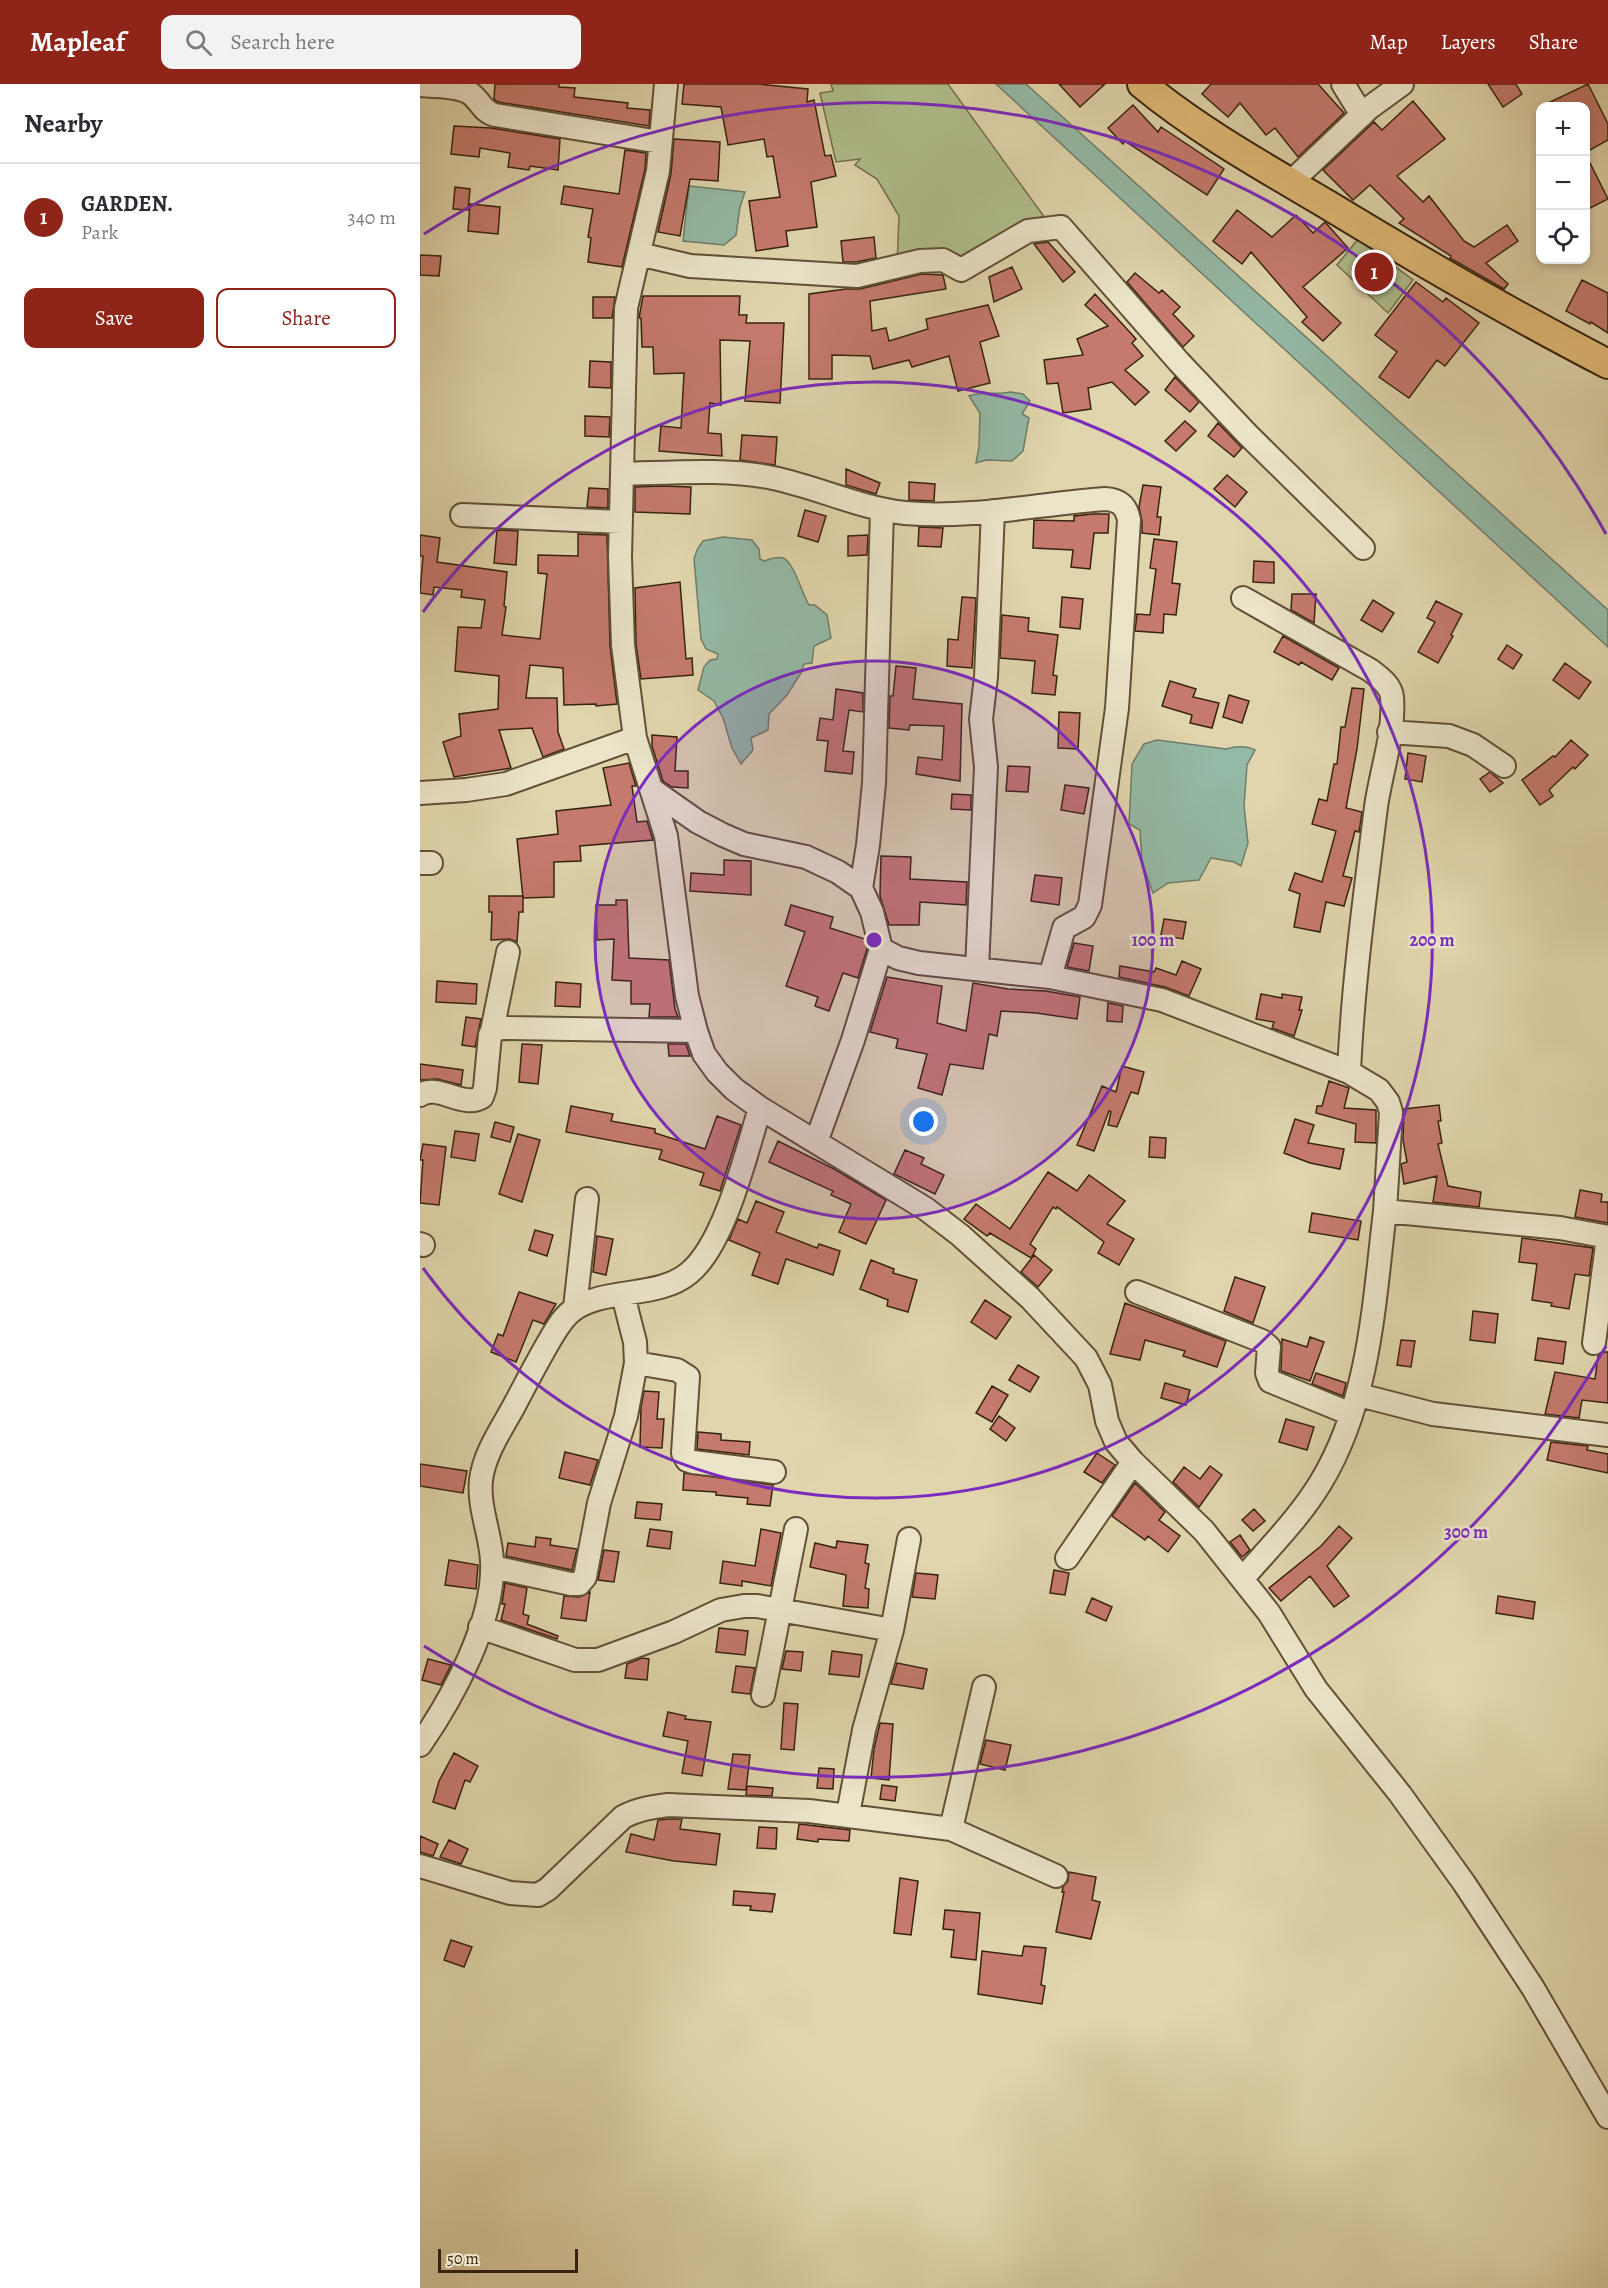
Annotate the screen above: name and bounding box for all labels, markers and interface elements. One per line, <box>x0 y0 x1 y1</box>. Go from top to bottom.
search box <box>161 15 581 69</box>
text: Mapleaf <box>30 23 125 61</box>
icon: search <box>182 26 215 59</box>
text: Search here <box>230 27 335 57</box>
text: Map <box>1369 28 1408 56</box>
text: Layers <box>1441 28 1496 56</box>
text: Share <box>1529 28 1578 56</box>
map controls <box>1536 102 1590 264</box>
button: + <box>1536 102 1590 156</box>
text: Nearby <box>24 106 103 141</box>
button: − <box>1536 156 1590 210</box>
text: GARDEN. <box>81 189 173 219</box>
text: 1 <box>40 204 47 231</box>
text: 340 m <box>347 204 396 231</box>
button: locate <box>1536 210 1590 264</box>
text: Park <box>81 219 119 246</box>
pin: 1 <box>1354 250 1394 294</box>
button: Save <box>24 288 204 348</box>
button: Share <box>216 288 396 348</box>
text: 100 m <box>1132 928 1174 952</box>
text: 200 m <box>1409 928 1455 952</box>
centre of rings <box>864 930 884 950</box>
your location <box>909 1107 938 1136</box>
text: 300 m <box>1444 1520 1488 1544</box>
scale bar <box>438 2246 578 2274</box>
text: 50 m <box>447 2248 479 2270</box>

